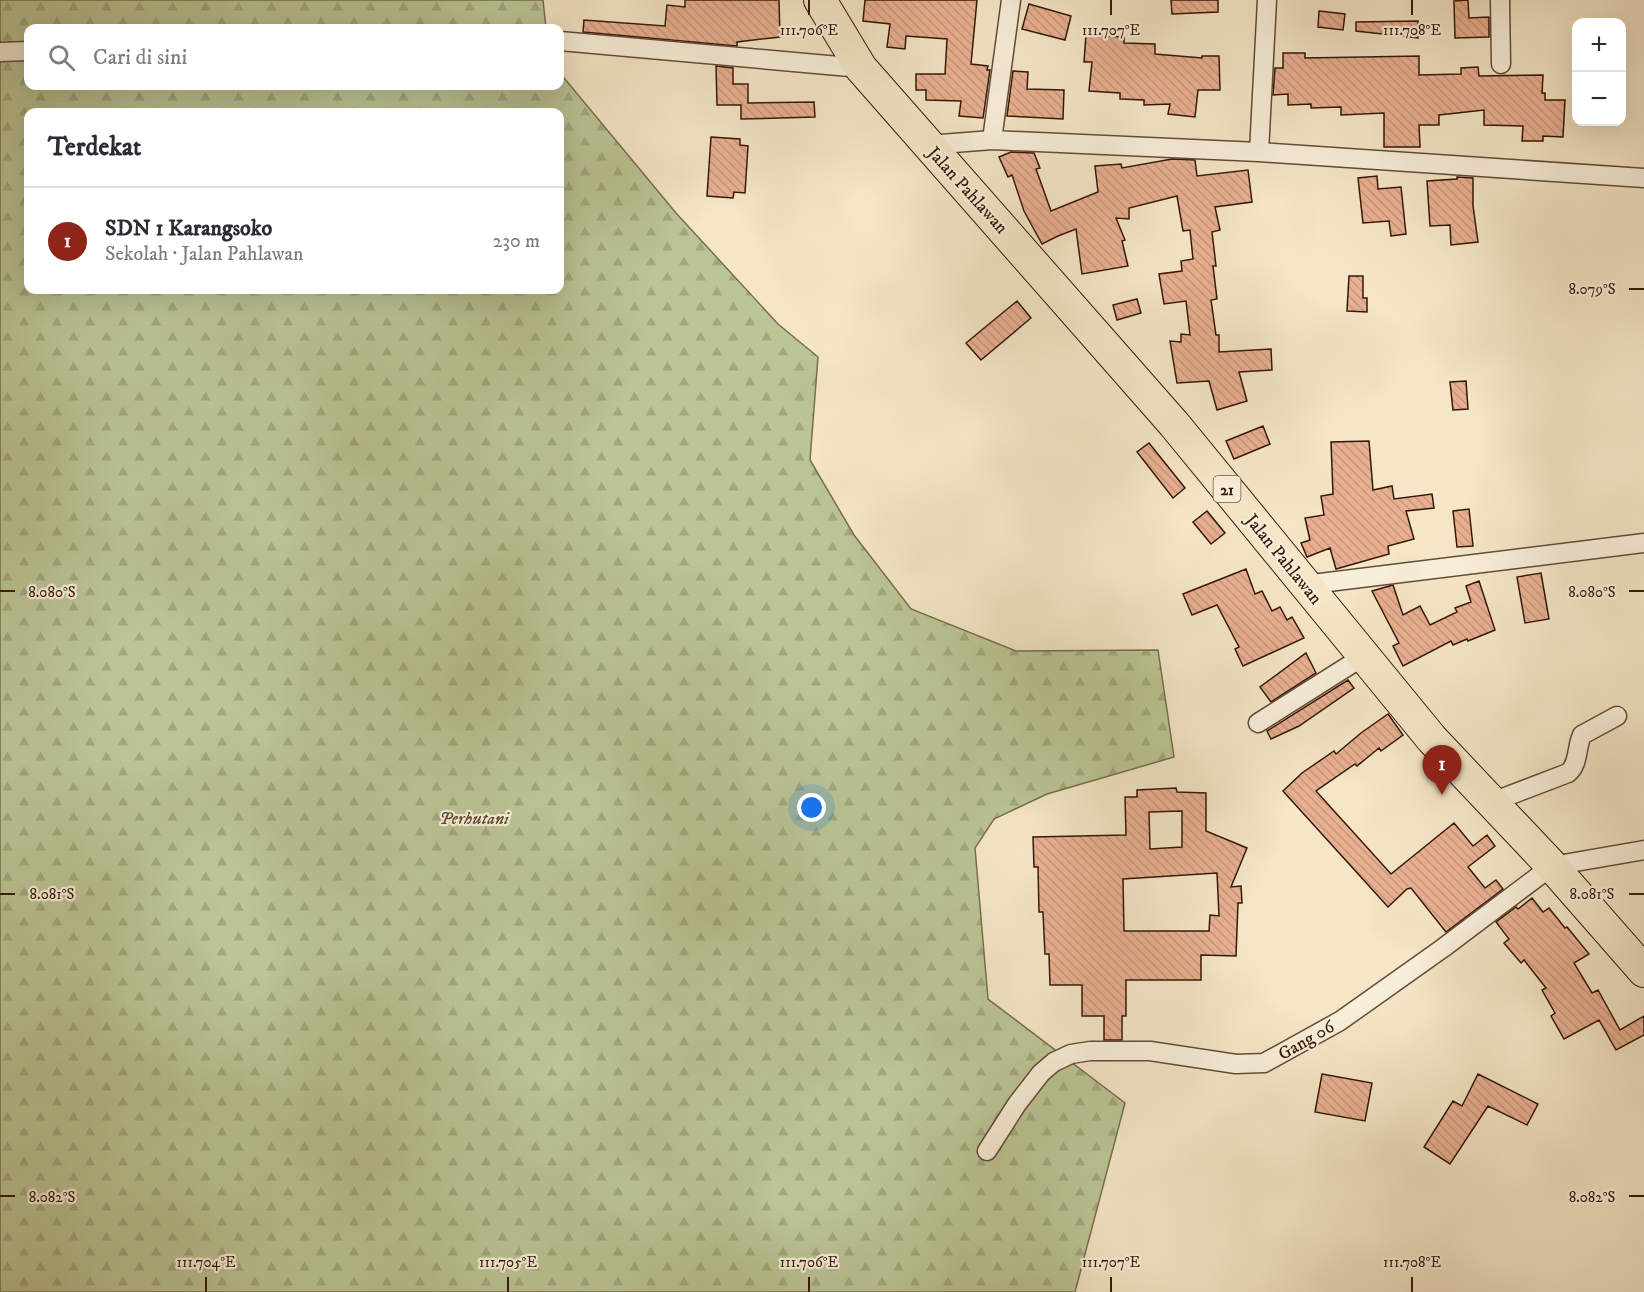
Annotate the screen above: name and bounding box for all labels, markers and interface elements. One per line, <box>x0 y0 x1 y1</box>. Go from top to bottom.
map controls <box>1572 18 1626 126</box>
button: + <box>1572 18 1626 72</box>
text: 111.706°E <box>780 21 839 40</box>
text: 111.707°E <box>1082 21 1141 40</box>
text: 111.708°E <box>1383 21 1441 40</box>
search box <box>24 24 564 90</box>
icon: search <box>45 41 78 74</box>
text: Cari di sini <box>93 44 187 71</box>
button: − <box>1572 72 1626 126</box>
text: Terdekat <box>48 131 141 164</box>
street label: Jalan Pahlawan <box>921 141 1013 239</box>
text: SDN 1 Karangsoko <box>105 215 272 242</box>
text: 1 <box>64 229 71 254</box>
text: 230 m <box>493 229 540 254</box>
text: Sekolah · Jalan Pahlawan <box>105 242 304 267</box>
text: 8.079°S <box>1568 280 1616 299</box>
road number: 21 <box>1214 476 1240 502</box>
street label: Jalan Pahlawan <box>1239 508 1327 610</box>
text: 8.080°S <box>28 583 76 602</box>
text: 8.080°S <box>1568 583 1616 602</box>
pin: 1 <box>1422 746 1462 795</box>
your location <box>797 793 826 822</box>
park label: Perhutani <box>439 808 510 830</box>
text: 8.081°S <box>30 885 75 904</box>
text: 8.081°S <box>1570 885 1615 904</box>
street label: Gang 06 <box>1274 1016 1339 1066</box>
text: 8.082°S <box>29 1188 75 1207</box>
text: 8.082°S <box>1569 1188 1615 1207</box>
text: 111.704°E <box>176 1253 236 1272</box>
text: 111.705°E <box>479 1253 537 1272</box>
text: 111.706°E <box>780 1253 839 1272</box>
text: 111.707°E <box>1082 1253 1141 1272</box>
text: 111.708°E <box>1383 1253 1441 1272</box>

